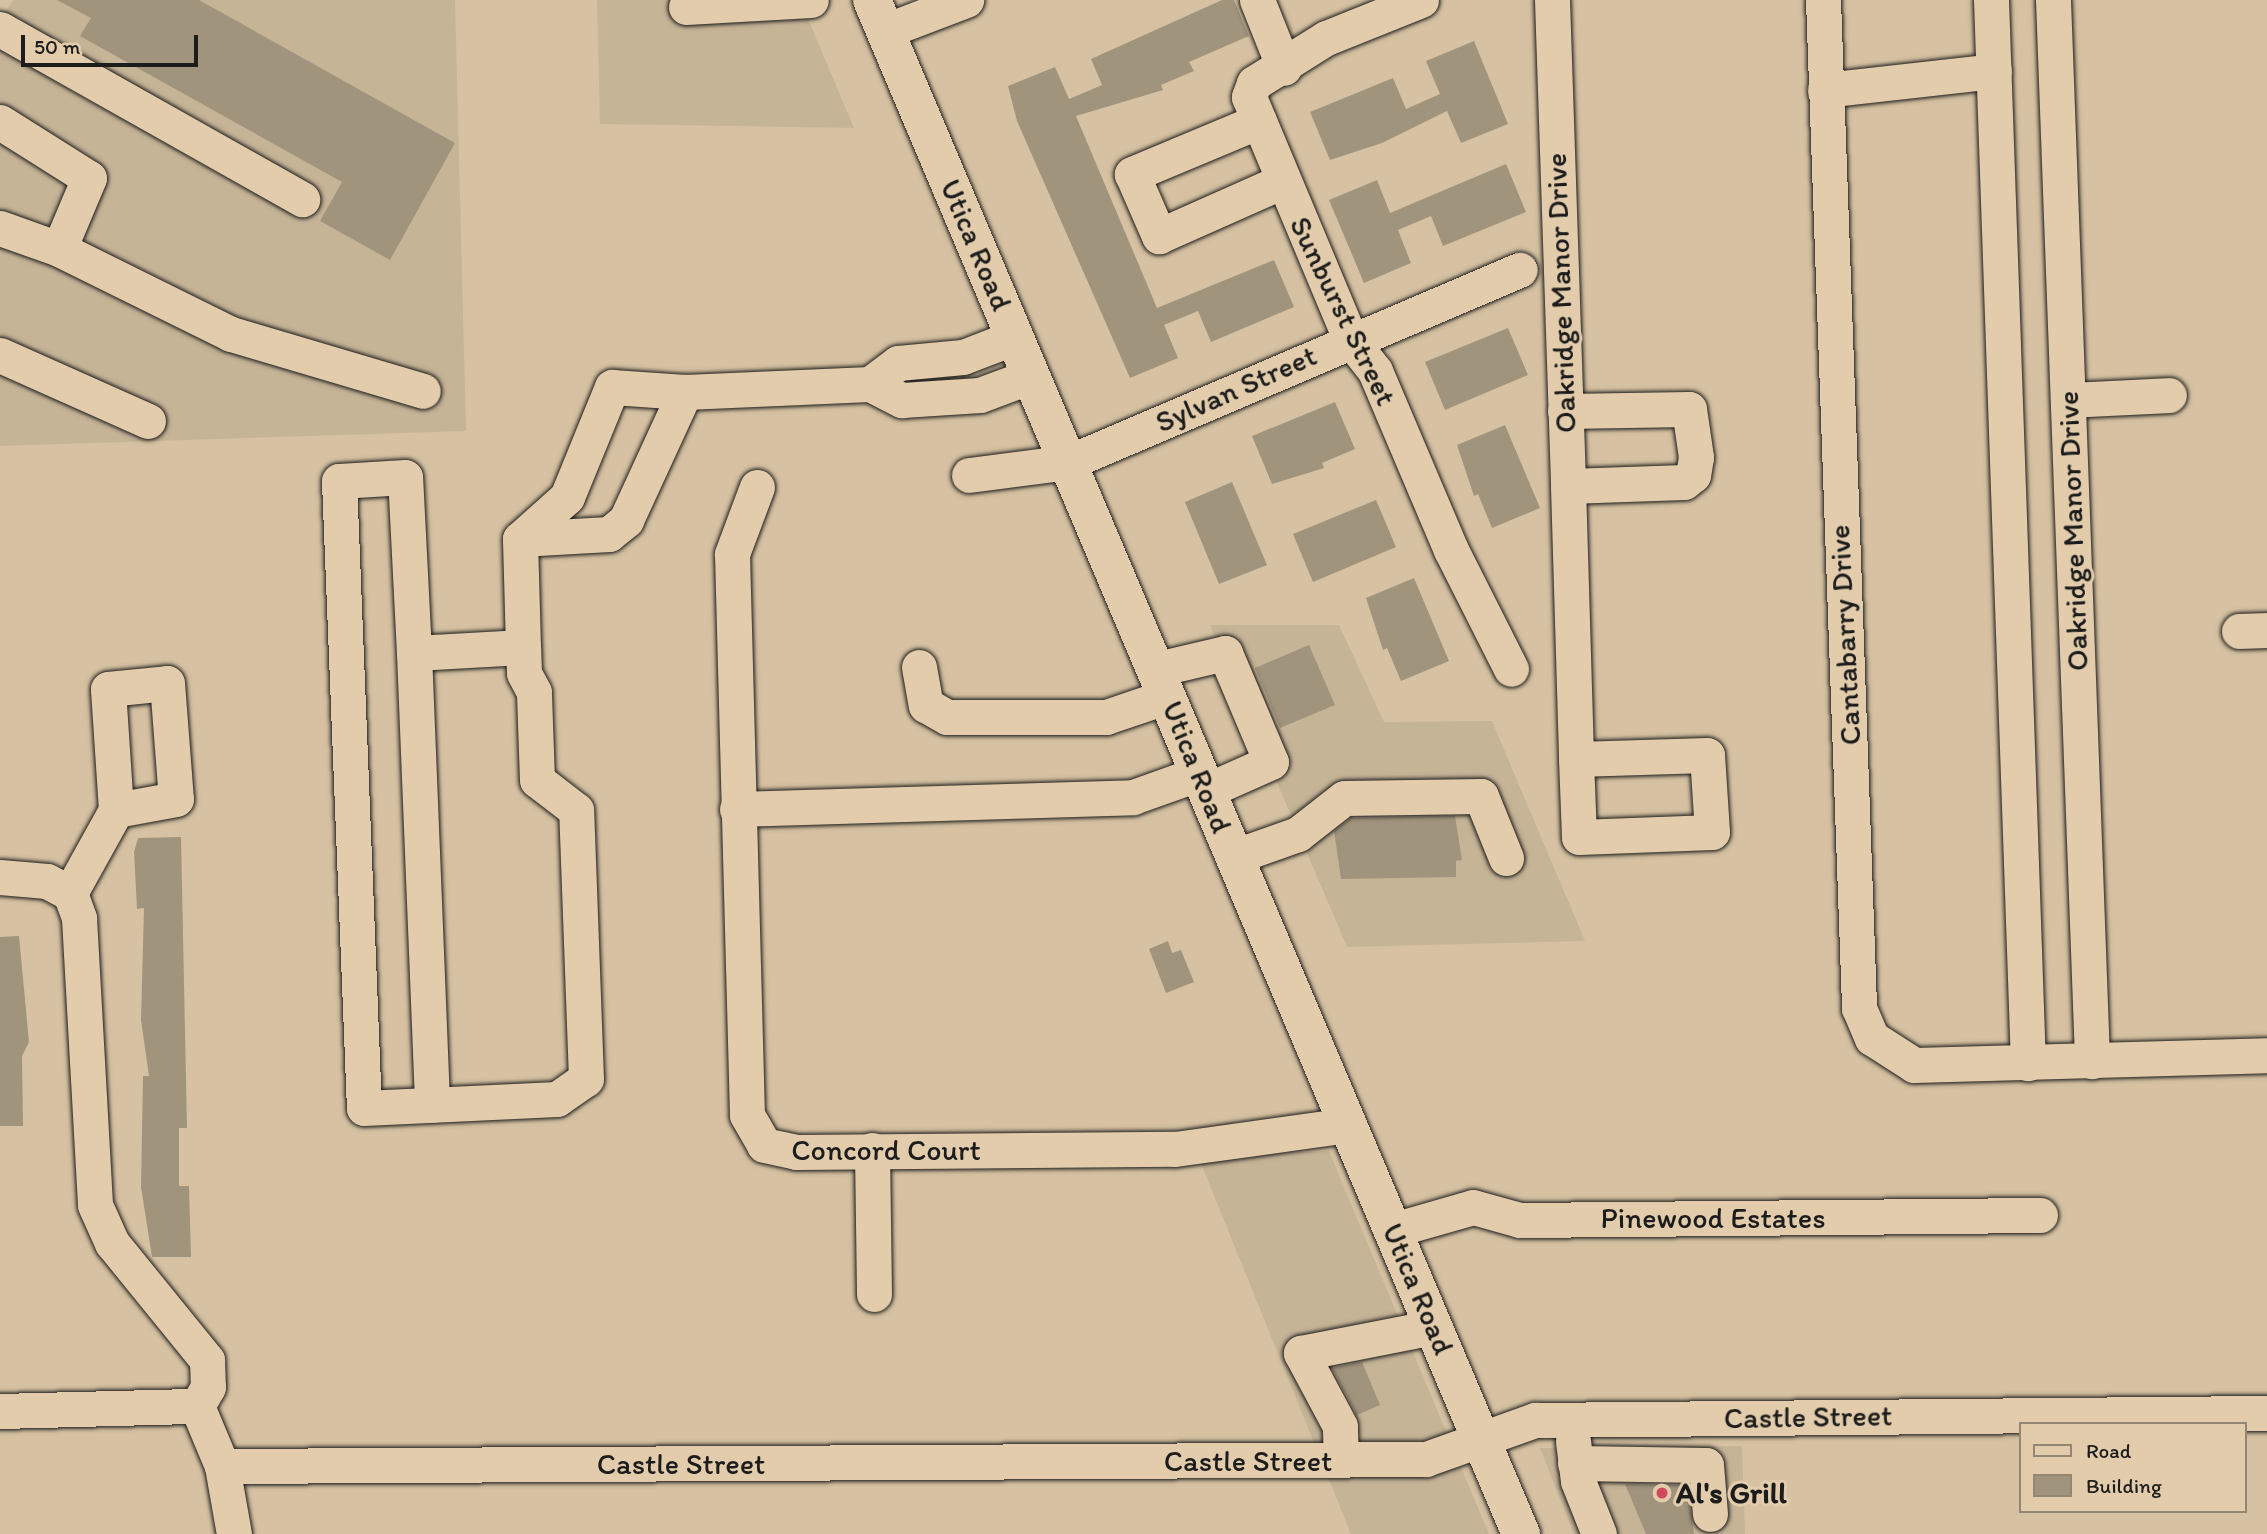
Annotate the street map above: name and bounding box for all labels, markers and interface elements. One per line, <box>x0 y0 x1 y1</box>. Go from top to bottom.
scale bar <box>24 21 201 65</box>
text: 50 m <box>34 34 80 59</box>
street label: Oakridge Manor Drive <box>1538 152 1584 434</box>
street label: Utica Road <box>932 174 1020 316</box>
street label: Sunburst Street <box>1282 211 1404 411</box>
street label: Sylvan Street <box>1150 338 1322 440</box>
street label: Oakridge Manor Drive <box>2050 390 2096 672</box>
street label: Cantabarry Drive <box>1821 524 1869 746</box>
street label: Utica Road <box>1154 696 1240 838</box>
street label: Concord Court <box>791 1132 981 1168</box>
street label: Pinewood Estates <box>1600 1200 1826 1236</box>
street label: Utica Road <box>1374 1218 1462 1360</box>
street label: Castle Street <box>1724 1398 1892 1436</box>
legend <box>2018 1422 2246 1513</box>
text: Road <box>2086 1438 2131 1463</box>
street label: Castle Street <box>1164 1443 1332 1479</box>
street label: Castle Street <box>597 1446 765 1482</box>
text: Building <box>2086 1473 2162 1498</box>
place label: Al's Grill <box>1676 1475 1787 1511</box>
marker: Al's Grill <box>1654 1485 1670 1501</box>

